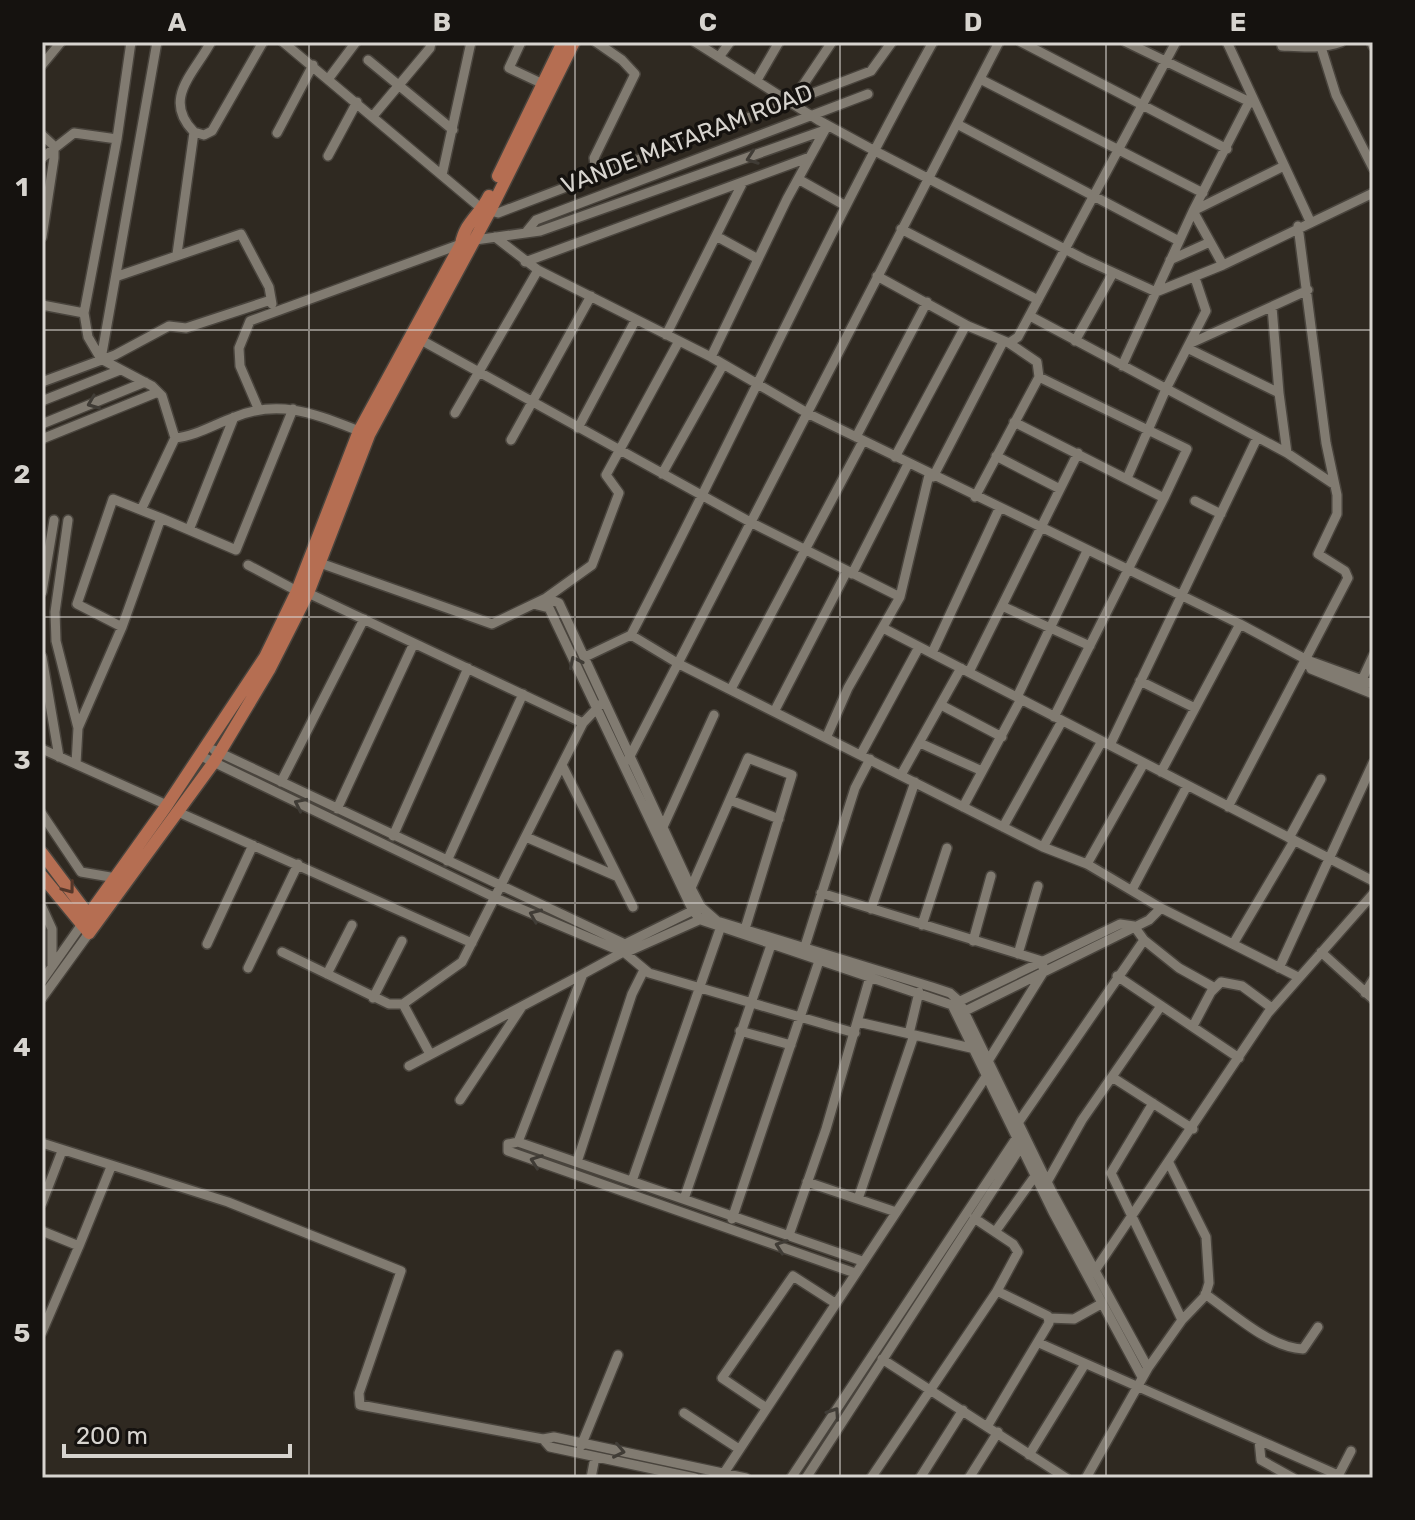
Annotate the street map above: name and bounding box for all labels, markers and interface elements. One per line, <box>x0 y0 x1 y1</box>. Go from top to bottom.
text: A <box>168 7 187 38</box>
text: B <box>433 7 451 38</box>
text: C <box>699 7 717 38</box>
text: D <box>964 7 982 38</box>
text: E <box>1230 7 1246 38</box>
street label: VANDE MATARAM ROAD <box>557 78 817 200</box>
one-way arrow <box>745 148 759 165</box>
text: 1 <box>16 172 28 203</box>
one-way arrow <box>87 393 101 410</box>
text: 2 <box>14 459 30 490</box>
one-way arrow <box>569 655 585 670</box>
text: 3 <box>13 745 31 776</box>
one-way arrow <box>293 798 308 814</box>
one-way arrow <box>59 880 73 894</box>
one-way arrow <box>529 909 543 925</box>
text: 4 <box>13 1032 31 1063</box>
one-way arrow <box>529 1155 543 1171</box>
one-way arrow <box>775 1240 789 1256</box>
text: 5 <box>14 1318 30 1349</box>
one-way arrow <box>825 1407 840 1422</box>
scale bar <box>64 1408 290 1458</box>
text: 200 m <box>76 1422 148 1450</box>
one-way arrow <box>612 1442 626 1459</box>

